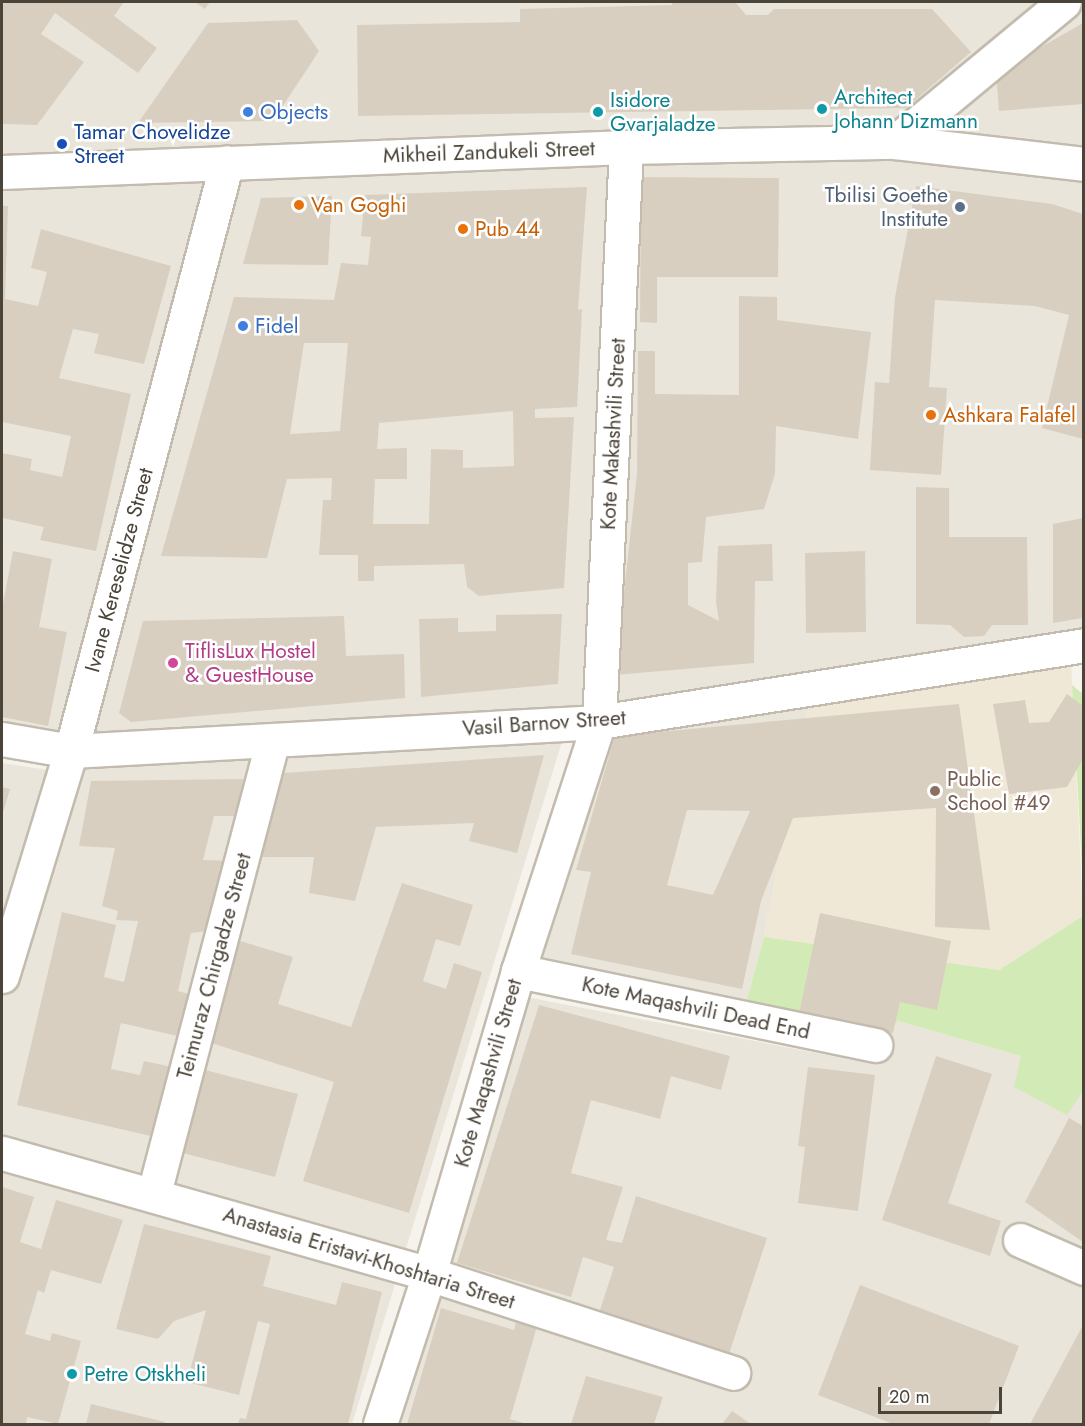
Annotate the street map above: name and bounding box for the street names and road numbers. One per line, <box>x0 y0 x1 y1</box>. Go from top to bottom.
street label: Mikheil Zandukeli Street <box>383 136 595 168</box>
street label: Kote Makashvili Street <box>595 337 631 531</box>
street label: Ivane Kereselidze Street <box>80 465 158 675</box>
street label: Vasil Barnov Street <box>461 705 627 741</box>
street label: Teimuraz Chirgadze Street <box>172 850 256 1082</box>
street label: Kote Maqashvili Dead End <box>580 971 812 1045</box>
street label: Kote Maqashvili Street <box>449 976 527 1170</box>
street label: Anastasia Eristavi-Khoshtaria Street <box>220 1202 518 1314</box>

